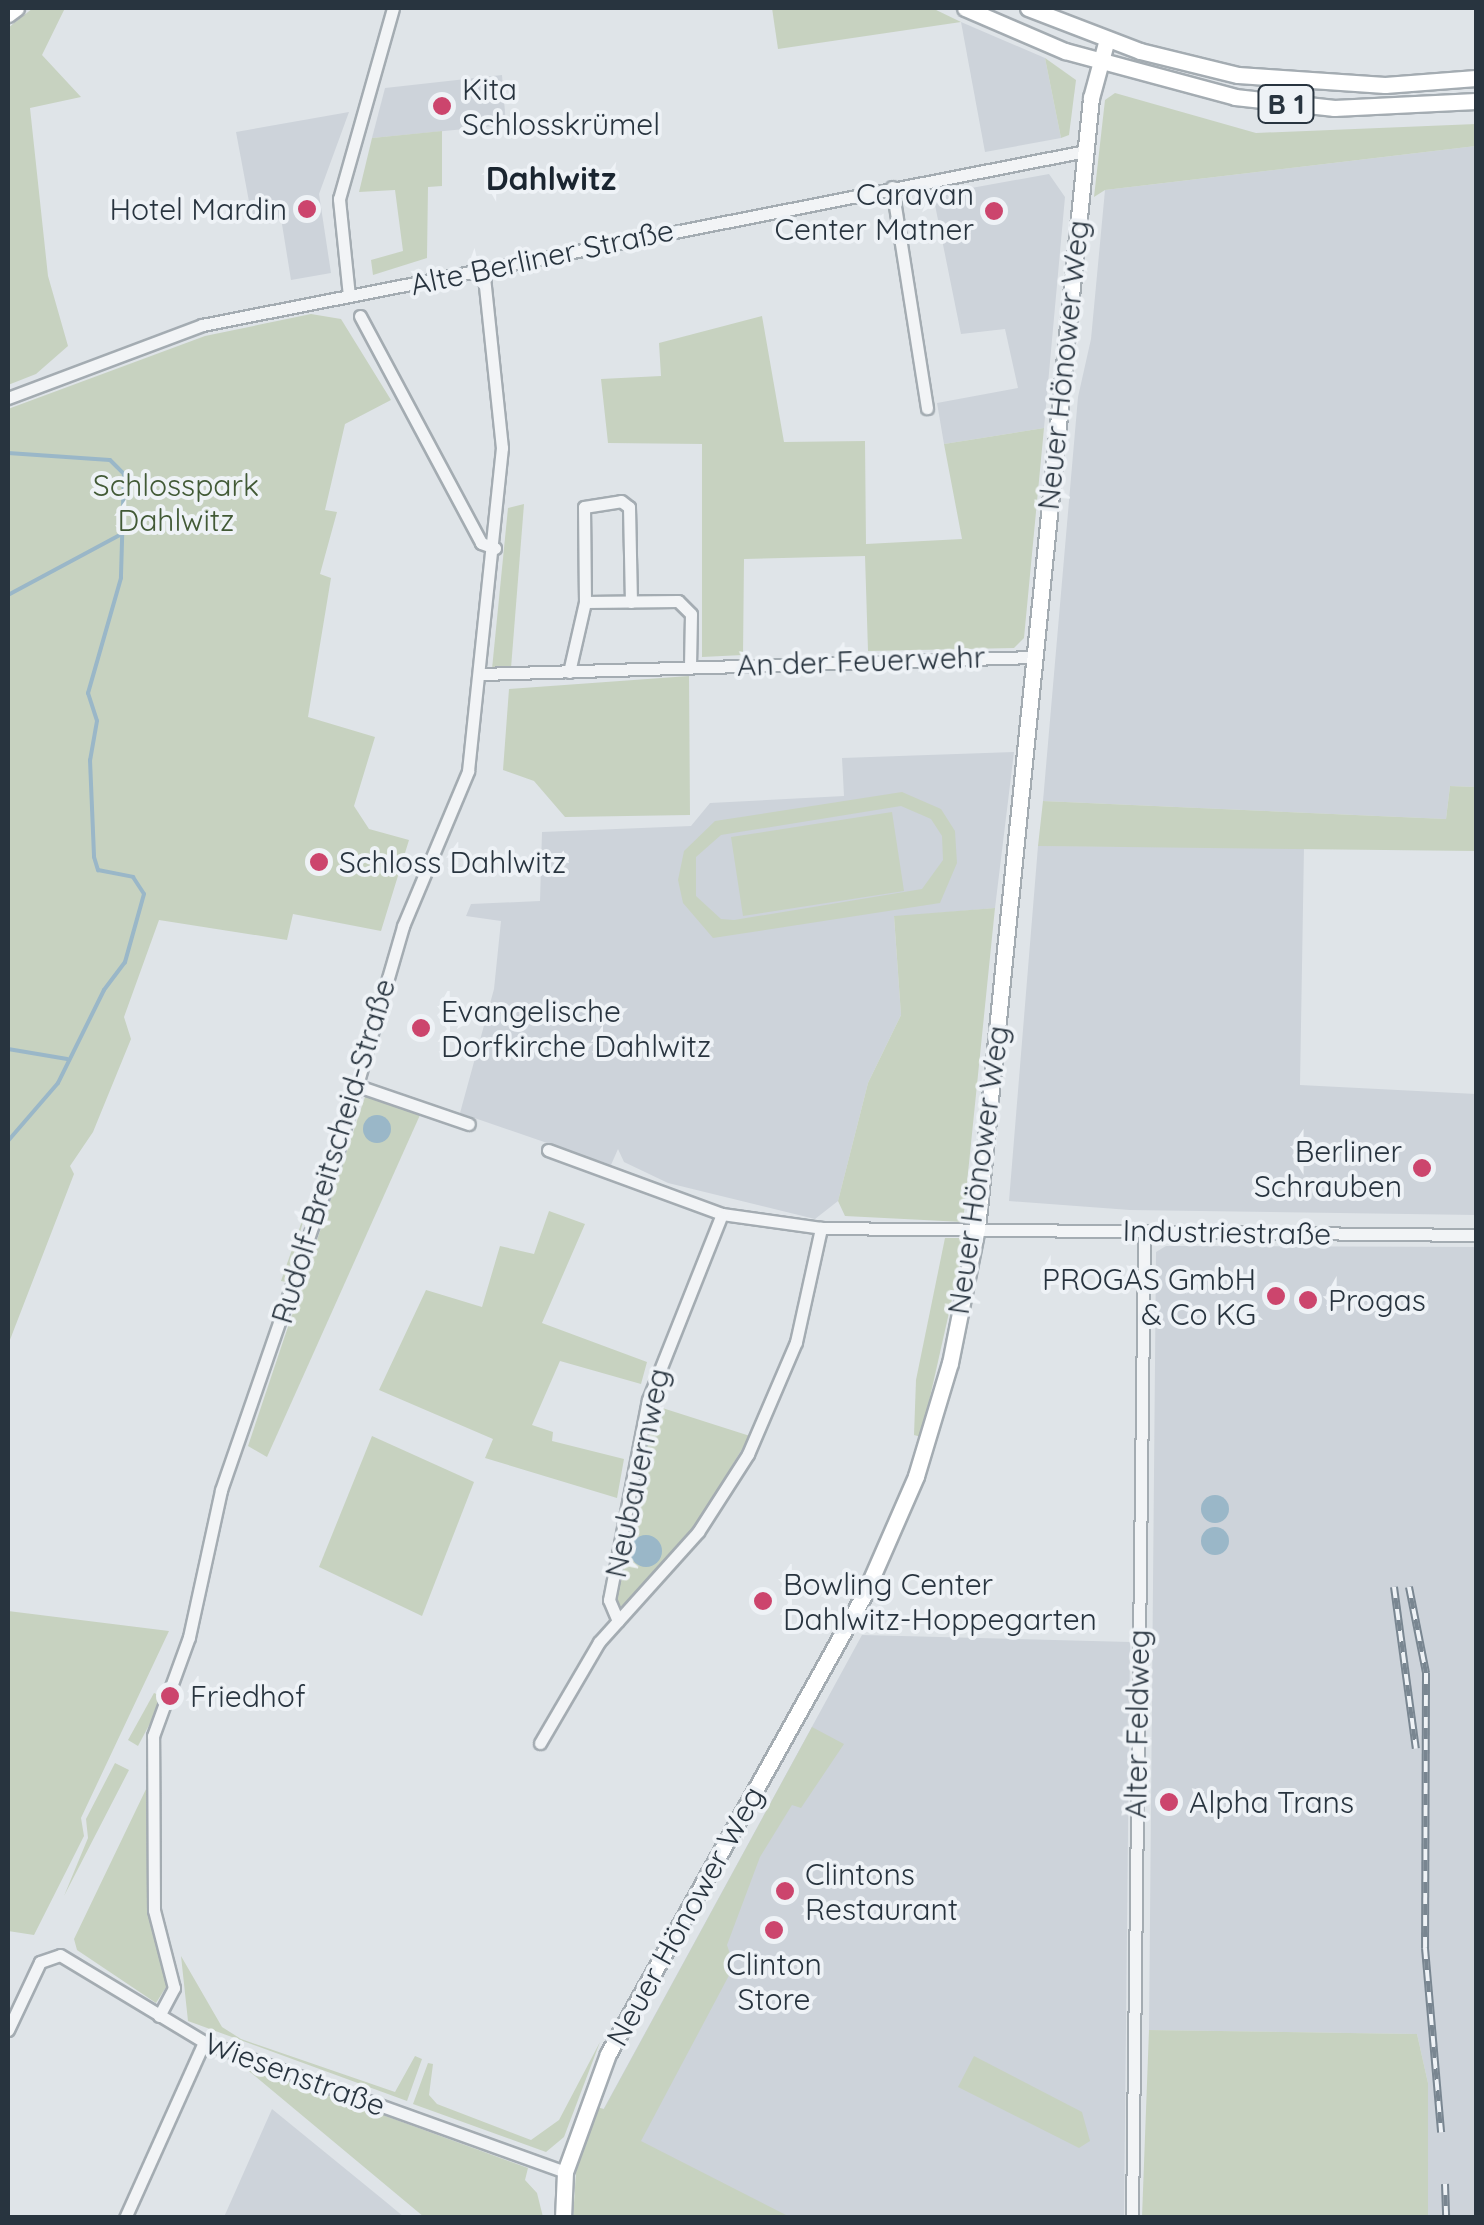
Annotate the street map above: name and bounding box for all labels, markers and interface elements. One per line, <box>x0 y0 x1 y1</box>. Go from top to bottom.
place label: Kita Schlosskrümel <box>462 71 660 142</box>
road number: B 1 <box>1256 81 1316 127</box>
marker: Kita Schlosskrümel <box>431 95 453 117</box>
district label: Dahlwitz <box>486 159 616 197</box>
place label: Caravan Center Matner <box>774 176 974 246</box>
place label: Hotel Mardin <box>109 191 287 227</box>
marker: Hotel Mardin <box>296 198 318 220</box>
marker: Caravan Center Matner <box>983 200 1005 222</box>
street label: Alte Berliner Straße <box>407 212 677 302</box>
street label: Neuer Hönower Weg <box>1030 218 1096 512</box>
park label: Schlosspark Dahlwitz <box>93 467 259 538</box>
street label: An der Feuerwehr <box>736 639 986 683</box>
place label: Schloss Dahlwitz <box>339 844 566 880</box>
marker: Schloss Dahlwitz <box>308 851 330 873</box>
street label: Rudolf-Breitscheid-Straße <box>263 974 403 1328</box>
place label: Evangelische Dorfkirche Dahlwitz <box>441 993 711 1064</box>
marker: Evangelische Dorfkirche Dahlwitz <box>410 1017 432 1039</box>
street label: Neuer Hönower Weg <box>940 1023 1016 1317</box>
place label: Berliner Schrauben <box>1254 1133 1402 1204</box>
marker: Berliner Schrauben <box>1411 1157 1433 1179</box>
street label: Industriestraße <box>1122 1212 1332 1252</box>
place label: PROGAS GmbH & Co KG <box>1042 1261 1256 1332</box>
place label: Progas <box>1328 1282 1426 1318</box>
marker: PROGAS GmbH & Co KG <box>1265 1285 1287 1307</box>
marker: Progas <box>1297 1289 1319 1311</box>
street label: Neubauernweg <box>597 1365 677 1581</box>
place label: Bowling Center Dahlwitz-Hoppegarten <box>783 1566 1097 1636</box>
marker: Bowling Center Dahlwitz-Hoppegarten <box>752 1590 774 1612</box>
street label: Alter Feldweg <box>1117 1629 1157 1819</box>
place label: Friedhof <box>190 1678 306 1714</box>
marker: Friedhof <box>159 1685 181 1707</box>
street label: Neuer Hönower Weg <box>599 1780 771 2052</box>
place label: Alpha Trans <box>1189 1784 1354 1820</box>
marker: Alpha Trans <box>1158 1791 1180 1813</box>
place label: Clintons Restaurant <box>805 1856 958 1926</box>
marker: Clintons Restaurant <box>774 1880 796 1902</box>
marker: Clinton Store <box>763 1919 785 1941</box>
place label: Clinton Store <box>726 1946 822 2016</box>
street label: Wiesenstraße <box>200 2025 390 2123</box>

